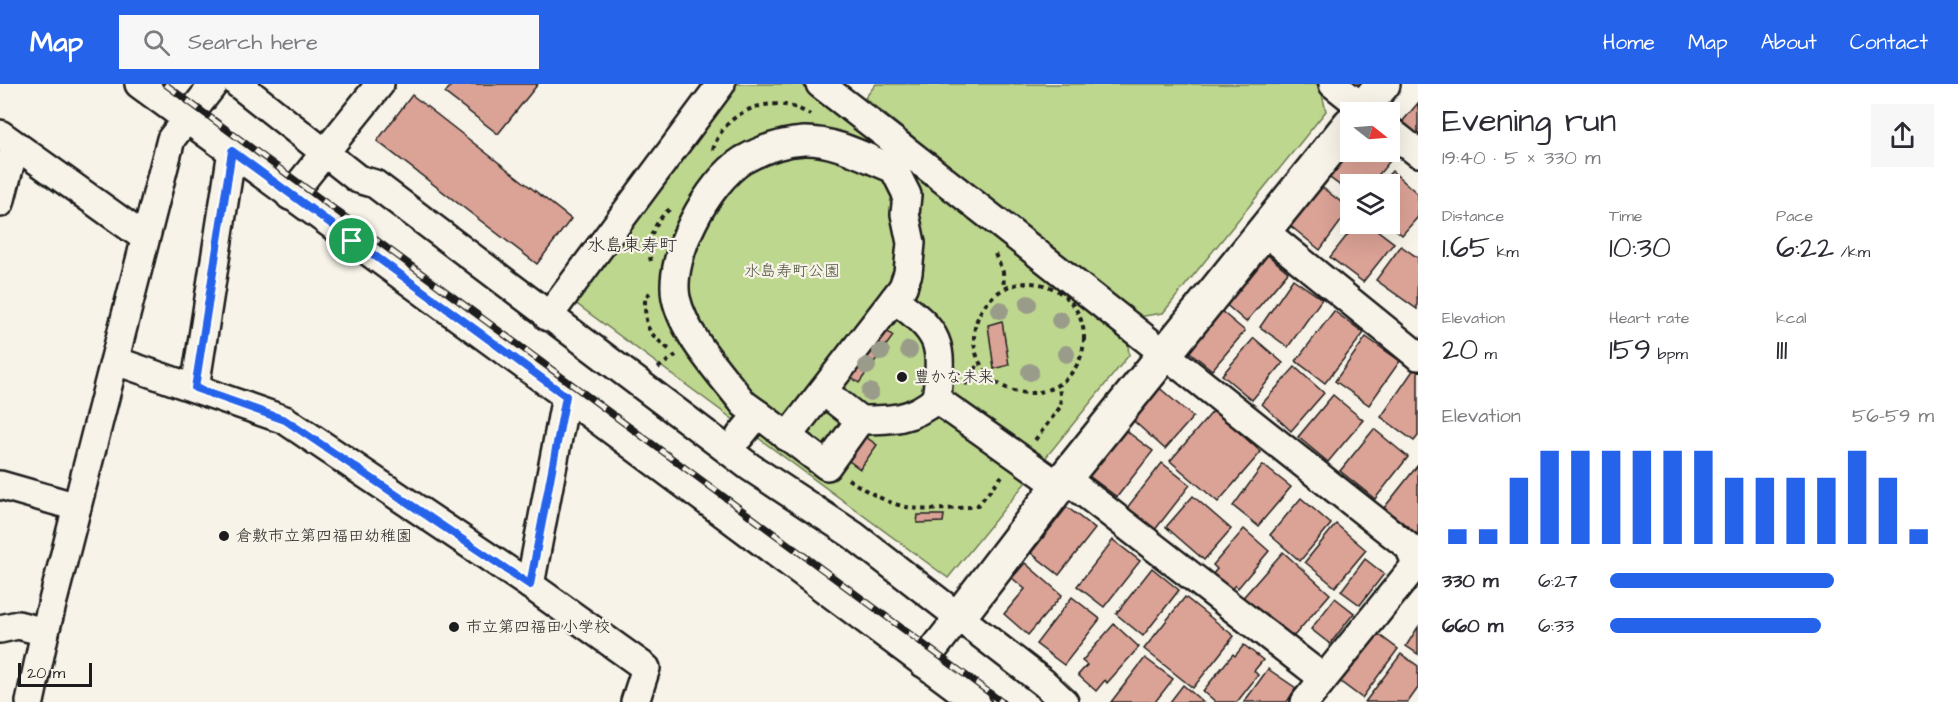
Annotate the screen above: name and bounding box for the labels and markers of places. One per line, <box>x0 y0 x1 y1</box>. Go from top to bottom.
pin <box>326 215 377 266</box>
place label: 豊かな未来 <box>914 366 994 388</box>
marker: 豊かな未来 <box>895 370 909 384</box>
place label: 倉敷市立第四福田幼稚園 <box>236 525 412 547</box>
marker: 倉敷市立第四福田幼稚園 <box>217 529 231 543</box>
place label: 市立第四福田小学校 <box>466 616 610 638</box>
marker: 市立第四福田小学校 <box>447 620 461 634</box>

